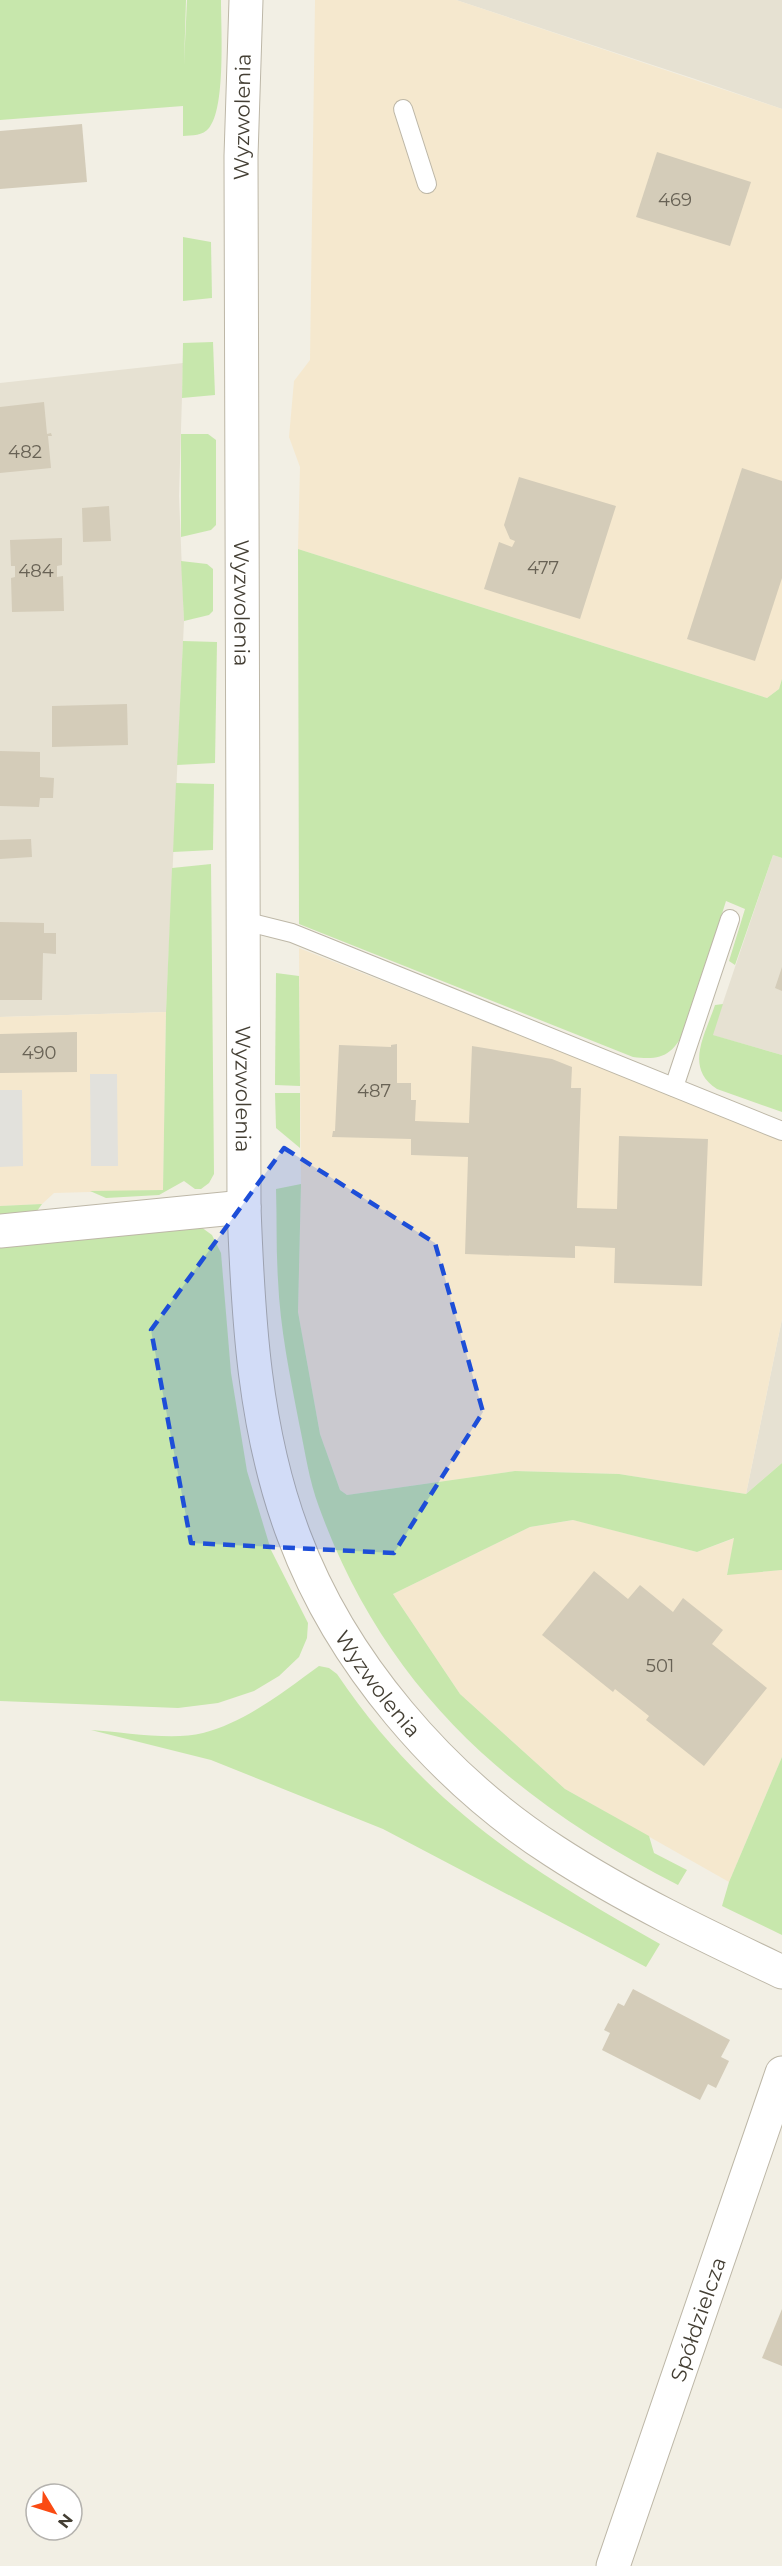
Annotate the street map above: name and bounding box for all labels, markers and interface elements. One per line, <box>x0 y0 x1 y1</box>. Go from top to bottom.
street label: Wyzwolenia <box>228 53 256 181</box>
house number: 469 <box>658 189 692 211</box>
house number: 482 <box>8 441 42 463</box>
street label: Wyzwolenia <box>230 539 255 666</box>
house number: 477 <box>527 557 559 579</box>
house number: 484 <box>18 560 54 582</box>
street label: Wyzwolenia <box>231 1025 256 1152</box>
house number: 490 <box>22 1042 56 1064</box>
house number: 487 <box>357 1080 391 1102</box>
street label: Wyzwolenia <box>330 1625 426 1742</box>
house number: 501 <box>646 1655 674 1677</box>
street label: Spółdzielcza <box>665 2254 731 2385</box>
north arrow <box>24 2482 84 2542</box>
text: N <box>54 2510 77 2532</box>

